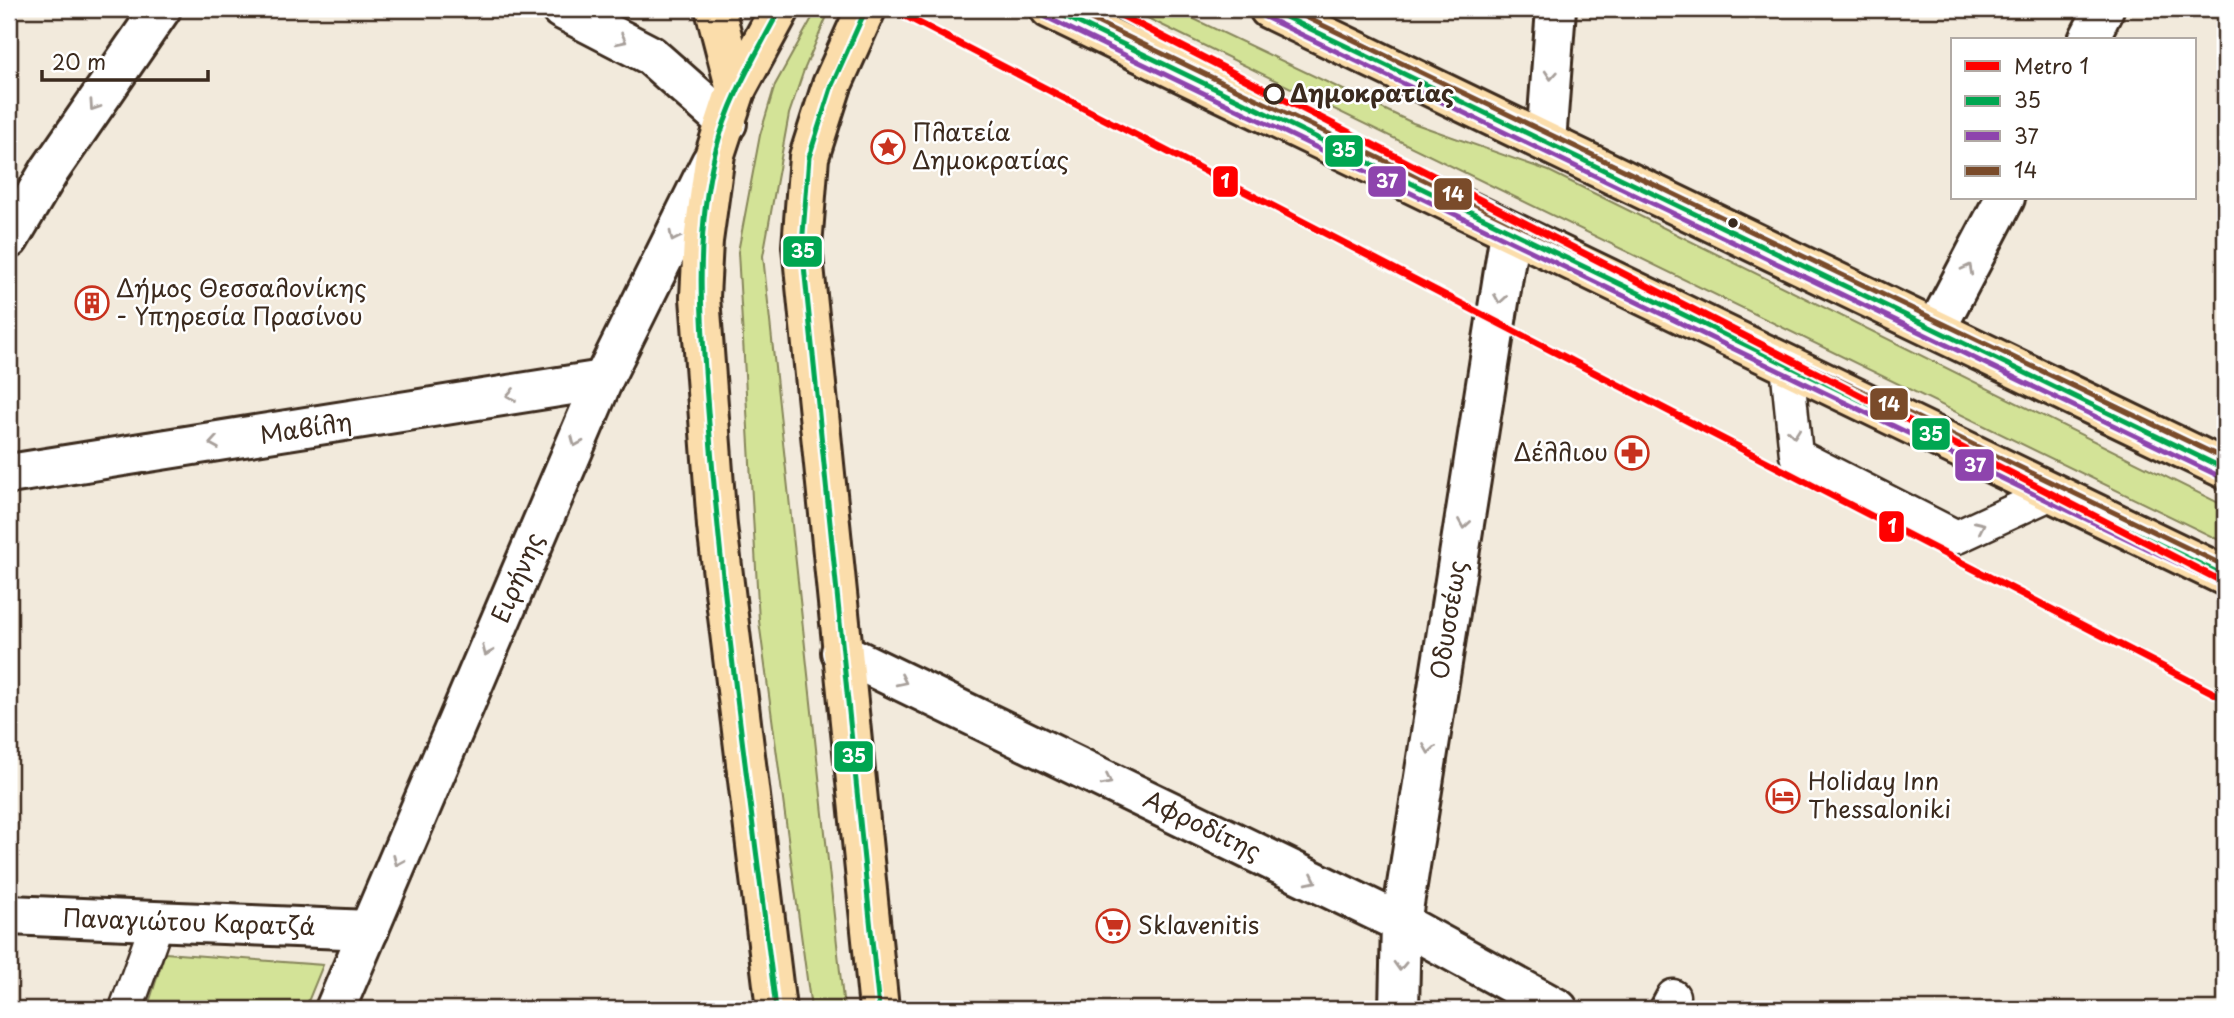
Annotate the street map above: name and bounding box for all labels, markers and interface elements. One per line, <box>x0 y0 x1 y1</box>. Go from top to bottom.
one-way arrow <box>615 31 627 45</box>
scale bar <box>42 38 208 82</box>
legend <box>1951 38 2196 200</box>
text: 20 m <box>52 45 106 77</box>
text: Metro 1 <box>2014 49 2089 81</box>
one-way arrow <box>1544 70 1559 81</box>
place label: Δημοκρατίας <box>1290 74 1454 110</box>
text: 35 <box>2014 83 2041 115</box>
marker: Δημοκρατίας <box>1264 84 1284 104</box>
one-way arrow <box>90 98 103 111</box>
place label: Πλατεία Δημοκρατίας <box>912 113 1069 177</box>
text: 37 <box>2014 119 2039 151</box>
place icon: Πλατεία Δημοκρατίας <box>869 128 907 166</box>
line badge: 35 <box>1324 134 1364 168</box>
text: 35 <box>1332 135 1356 163</box>
text: 14 <box>2014 153 2037 185</box>
line badge: 1 <box>1212 165 1239 198</box>
line badge: 37 <box>1367 165 1407 198</box>
text: 1 <box>1220 166 1230 194</box>
text: 37 <box>1376 166 1398 194</box>
line badge: 14 <box>1433 177 1473 211</box>
text: 14 <box>1442 179 1464 207</box>
unlabelled marker <box>1726 216 1740 230</box>
one-way arrow <box>668 230 682 242</box>
line badge: 35 <box>782 235 823 268</box>
text: 35 <box>791 236 815 264</box>
one-way arrow <box>1959 264 1973 276</box>
place label: Δήμος Θεσσαλονίκης - Υπηρεσία Πρασίνου <box>116 269 367 333</box>
building icon: Δήμος Θεσσαλονίκης - Υπηρεσία Πρασίνου <box>73 284 111 322</box>
one-way arrow <box>1493 293 1508 305</box>
one-way arrow <box>505 387 517 402</box>
line badge: 14 <box>1869 387 1909 421</box>
text: 14 <box>1878 389 1900 417</box>
street label: Μαβίλη <box>257 402 354 452</box>
line badge: 35 <box>1911 417 1951 451</box>
text: 35 <box>1919 419 1943 447</box>
one-way arrow <box>1786 428 1801 439</box>
place label: Δέλλιου <box>1513 433 1608 469</box>
pharmacy icon: Δέλλιου <box>1613 434 1651 472</box>
one-way arrow <box>208 435 220 450</box>
one-way arrow <box>570 435 584 447</box>
line badge: 37 <box>1954 448 1995 482</box>
text: 37 <box>1964 450 1986 478</box>
line badge: 1 <box>1878 510 1905 543</box>
text: 1 <box>1887 511 1897 539</box>
one-way arrow <box>1457 518 1472 530</box>
one-way arrow <box>1973 521 1985 535</box>
street label: Ειρήνης <box>481 526 551 628</box>
street label: Οδυσσέως <box>1420 558 1474 682</box>
one-way arrow <box>481 644 495 657</box>
one-way arrow <box>895 673 907 687</box>
line badge: 35 <box>833 740 874 773</box>
text: 35 <box>842 741 866 769</box>
one-way arrow <box>1422 743 1437 755</box>
place label: Holiday Inn Thessaloniki <box>1808 762 1951 826</box>
one-way arrow <box>1100 772 1112 786</box>
hotel icon: Holiday Inn Thessaloniki <box>1764 777 1802 815</box>
street label: Αφροδίτης <box>1138 780 1268 868</box>
one-way arrow <box>392 854 406 866</box>
one-way arrow <box>1305 871 1317 885</box>
street label: Παναγιώτου Καρατζά <box>62 899 316 943</box>
place label: Sklavenitis <box>1138 906 1259 942</box>
supermarket icon: Sklavenitis <box>1094 907 1132 945</box>
one-way arrow <box>1392 961 1408 972</box>

